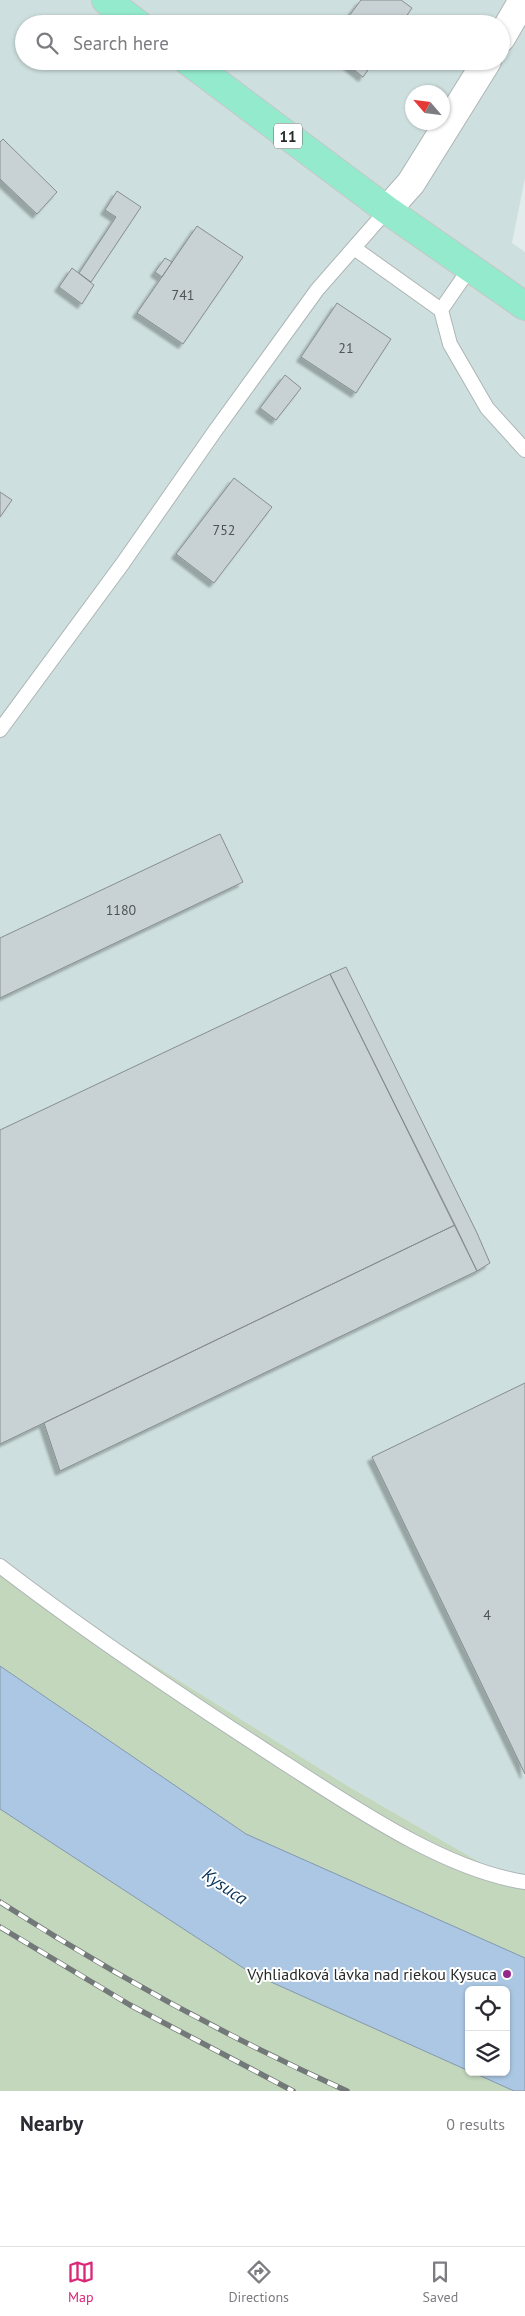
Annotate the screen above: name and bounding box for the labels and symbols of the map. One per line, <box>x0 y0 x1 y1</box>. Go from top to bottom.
north arrow <box>405 85 450 130</box>
road number: 11 <box>274 124 302 148</box>
house number: 741 <box>172 286 194 304</box>
house number: 21 <box>338 339 354 357</box>
house number: 752 <box>213 521 235 539</box>
house number: 1180 <box>106 901 137 919</box>
house number: 4 <box>483 1606 491 1624</box>
water label: Kysuca <box>198 1863 252 1910</box>
place label: Vyhliadková lávka nad riekou Kysuca <box>246 1964 497 1984</box>
marker: Vyhliadková lávka nad riekou Kysuca <box>501 1968 513 1980</box>

